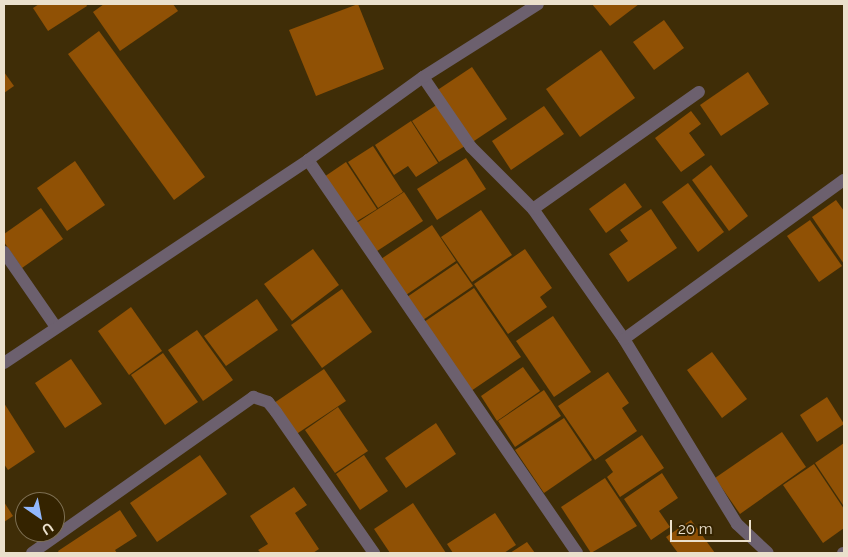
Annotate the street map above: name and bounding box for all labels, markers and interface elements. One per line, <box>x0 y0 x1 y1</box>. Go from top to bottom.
north arrow <box>15 492 65 542</box>
scale bar <box>673 510 754 542</box>
text: U <box>39 519 56 538</box>
text: 20 m <box>678 520 713 538</box>

